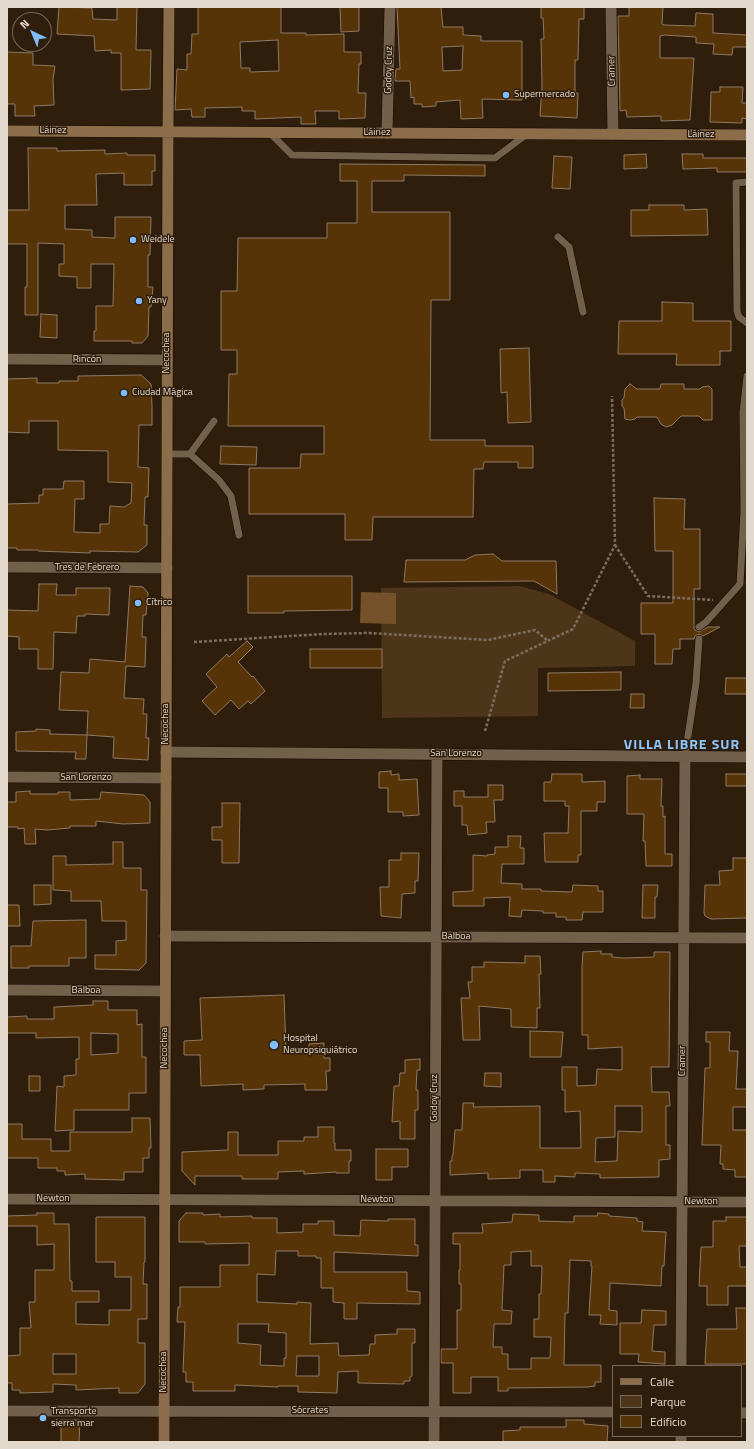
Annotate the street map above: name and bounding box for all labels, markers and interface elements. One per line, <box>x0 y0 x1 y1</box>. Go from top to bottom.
north arrow <box>12 12 52 52</box>
text: N <box>16 16 33 32</box>
street label: Godoy Cruz <box>383 46 395 94</box>
street label: Cramer <box>606 56 618 86</box>
place label: Supermercado <box>514 89 575 101</box>
marker: Supermercado <box>501 90 511 100</box>
street label: Láinez <box>40 125 66 137</box>
street label: Láinez <box>364 127 390 139</box>
street label: Láinez <box>688 129 714 141</box>
place label: Weidele <box>141 234 175 246</box>
marker: Weidele <box>128 235 138 245</box>
place label: Yany <box>147 295 167 307</box>
marker: Yany <box>134 296 144 306</box>
street label: Necochea <box>161 332 173 374</box>
street label: Rincón <box>73 354 101 366</box>
place label: Ciudad Mágica <box>132 387 193 399</box>
marker: Ciudad Mágica <box>119 388 129 398</box>
street label: Tres de Febrero <box>55 562 119 574</box>
place label: Cítrico <box>146 597 172 609</box>
marker: Cítrico <box>133 598 143 608</box>
street label: Necochea <box>160 703 172 745</box>
district label: VILLA LIBRE SUR <box>624 738 740 754</box>
street label: San Lorenzo <box>430 748 482 760</box>
street label: San Lorenzo <box>60 772 112 784</box>
street label: Balboa <box>441 931 471 943</box>
street label: Balboa <box>71 985 101 997</box>
street label: Necochea <box>159 1027 171 1069</box>
place label: Hospital Neuropsiquiátrico <box>283 1033 357 1056</box>
marker: Hospital Neuropsiquiátrico <box>268 1039 280 1051</box>
street label: Cramer <box>677 1046 689 1076</box>
street label: Godoy Cruz <box>429 1074 441 1122</box>
street label: Newton <box>36 1193 70 1205</box>
street label: Newton <box>360 1194 394 1206</box>
street label: Newton <box>684 1196 718 1208</box>
street label: Necochea <box>158 1351 170 1393</box>
legend <box>612 1365 742 1437</box>
text: Calle <box>650 1372 674 1391</box>
text: Parque <box>650 1392 686 1411</box>
street label: Sócrates <box>292 1405 328 1417</box>
place label: Transporte sierra mar <box>51 1406 96 1430</box>
text: Edificio <box>650 1412 686 1431</box>
marker: Transporte sierra mar <box>38 1413 48 1423</box>

